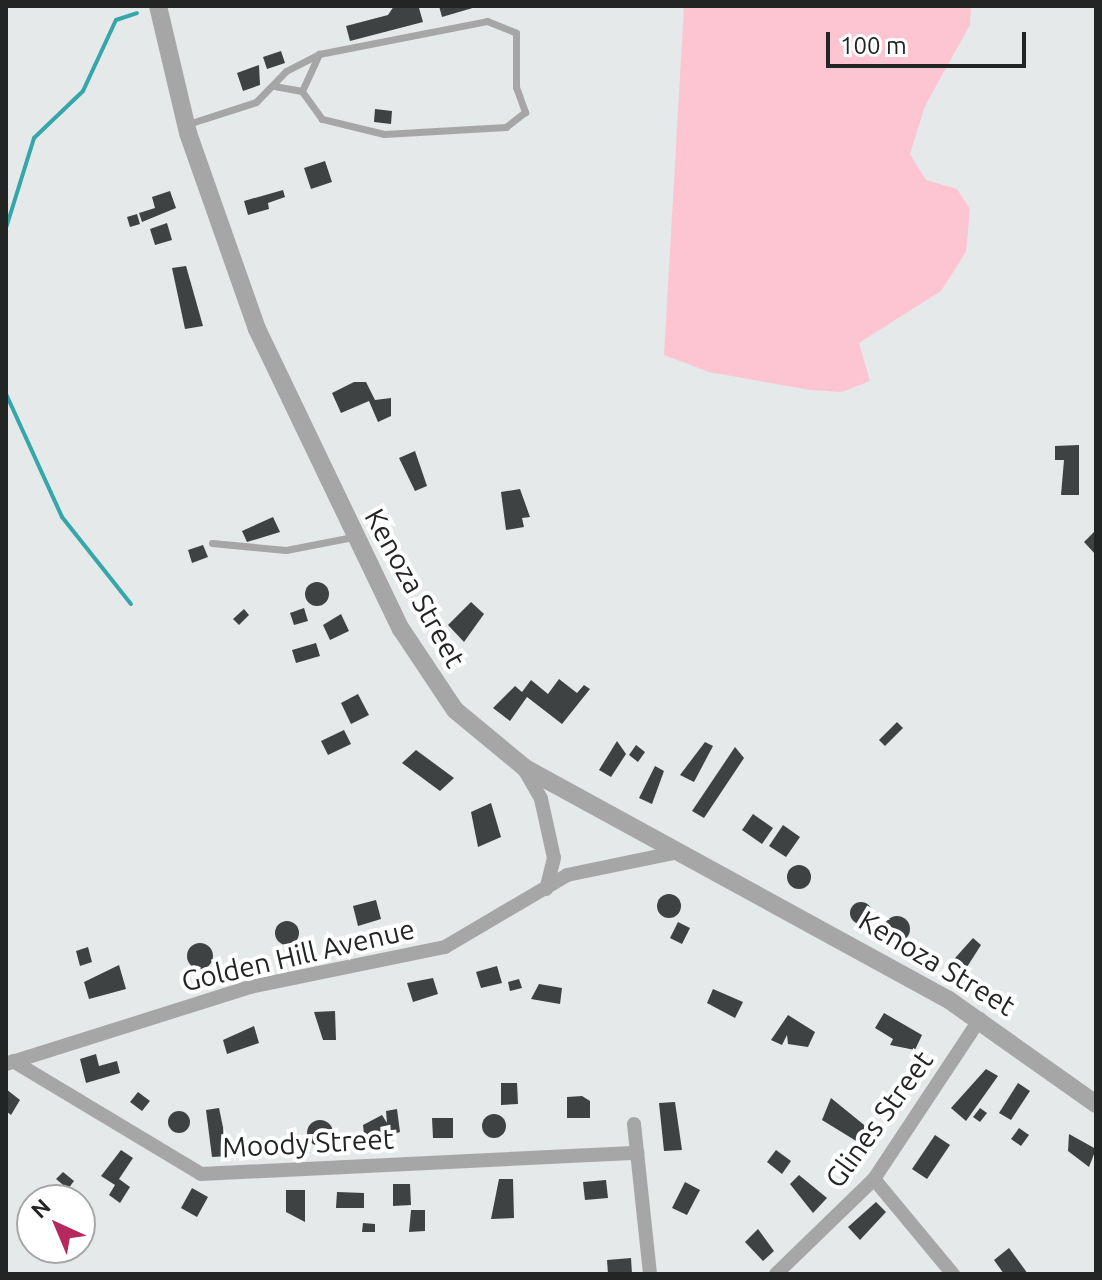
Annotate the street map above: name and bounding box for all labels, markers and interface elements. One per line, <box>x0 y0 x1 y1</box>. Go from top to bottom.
scale bar <box>830 16 1030 66</box>
text: 100 m <box>840 32 907 59</box>
street label: Kenoza Street <box>358 503 472 673</box>
street label: Kenoza Street <box>853 903 1021 1023</box>
street label: Golden Hill Avenue <box>178 912 418 998</box>
street label: Glines Street <box>818 1044 940 1194</box>
street label: Moody Street <box>221 1122 395 1164</box>
north arrow <box>16 1184 96 1264</box>
text: N <box>26 1193 55 1223</box>

